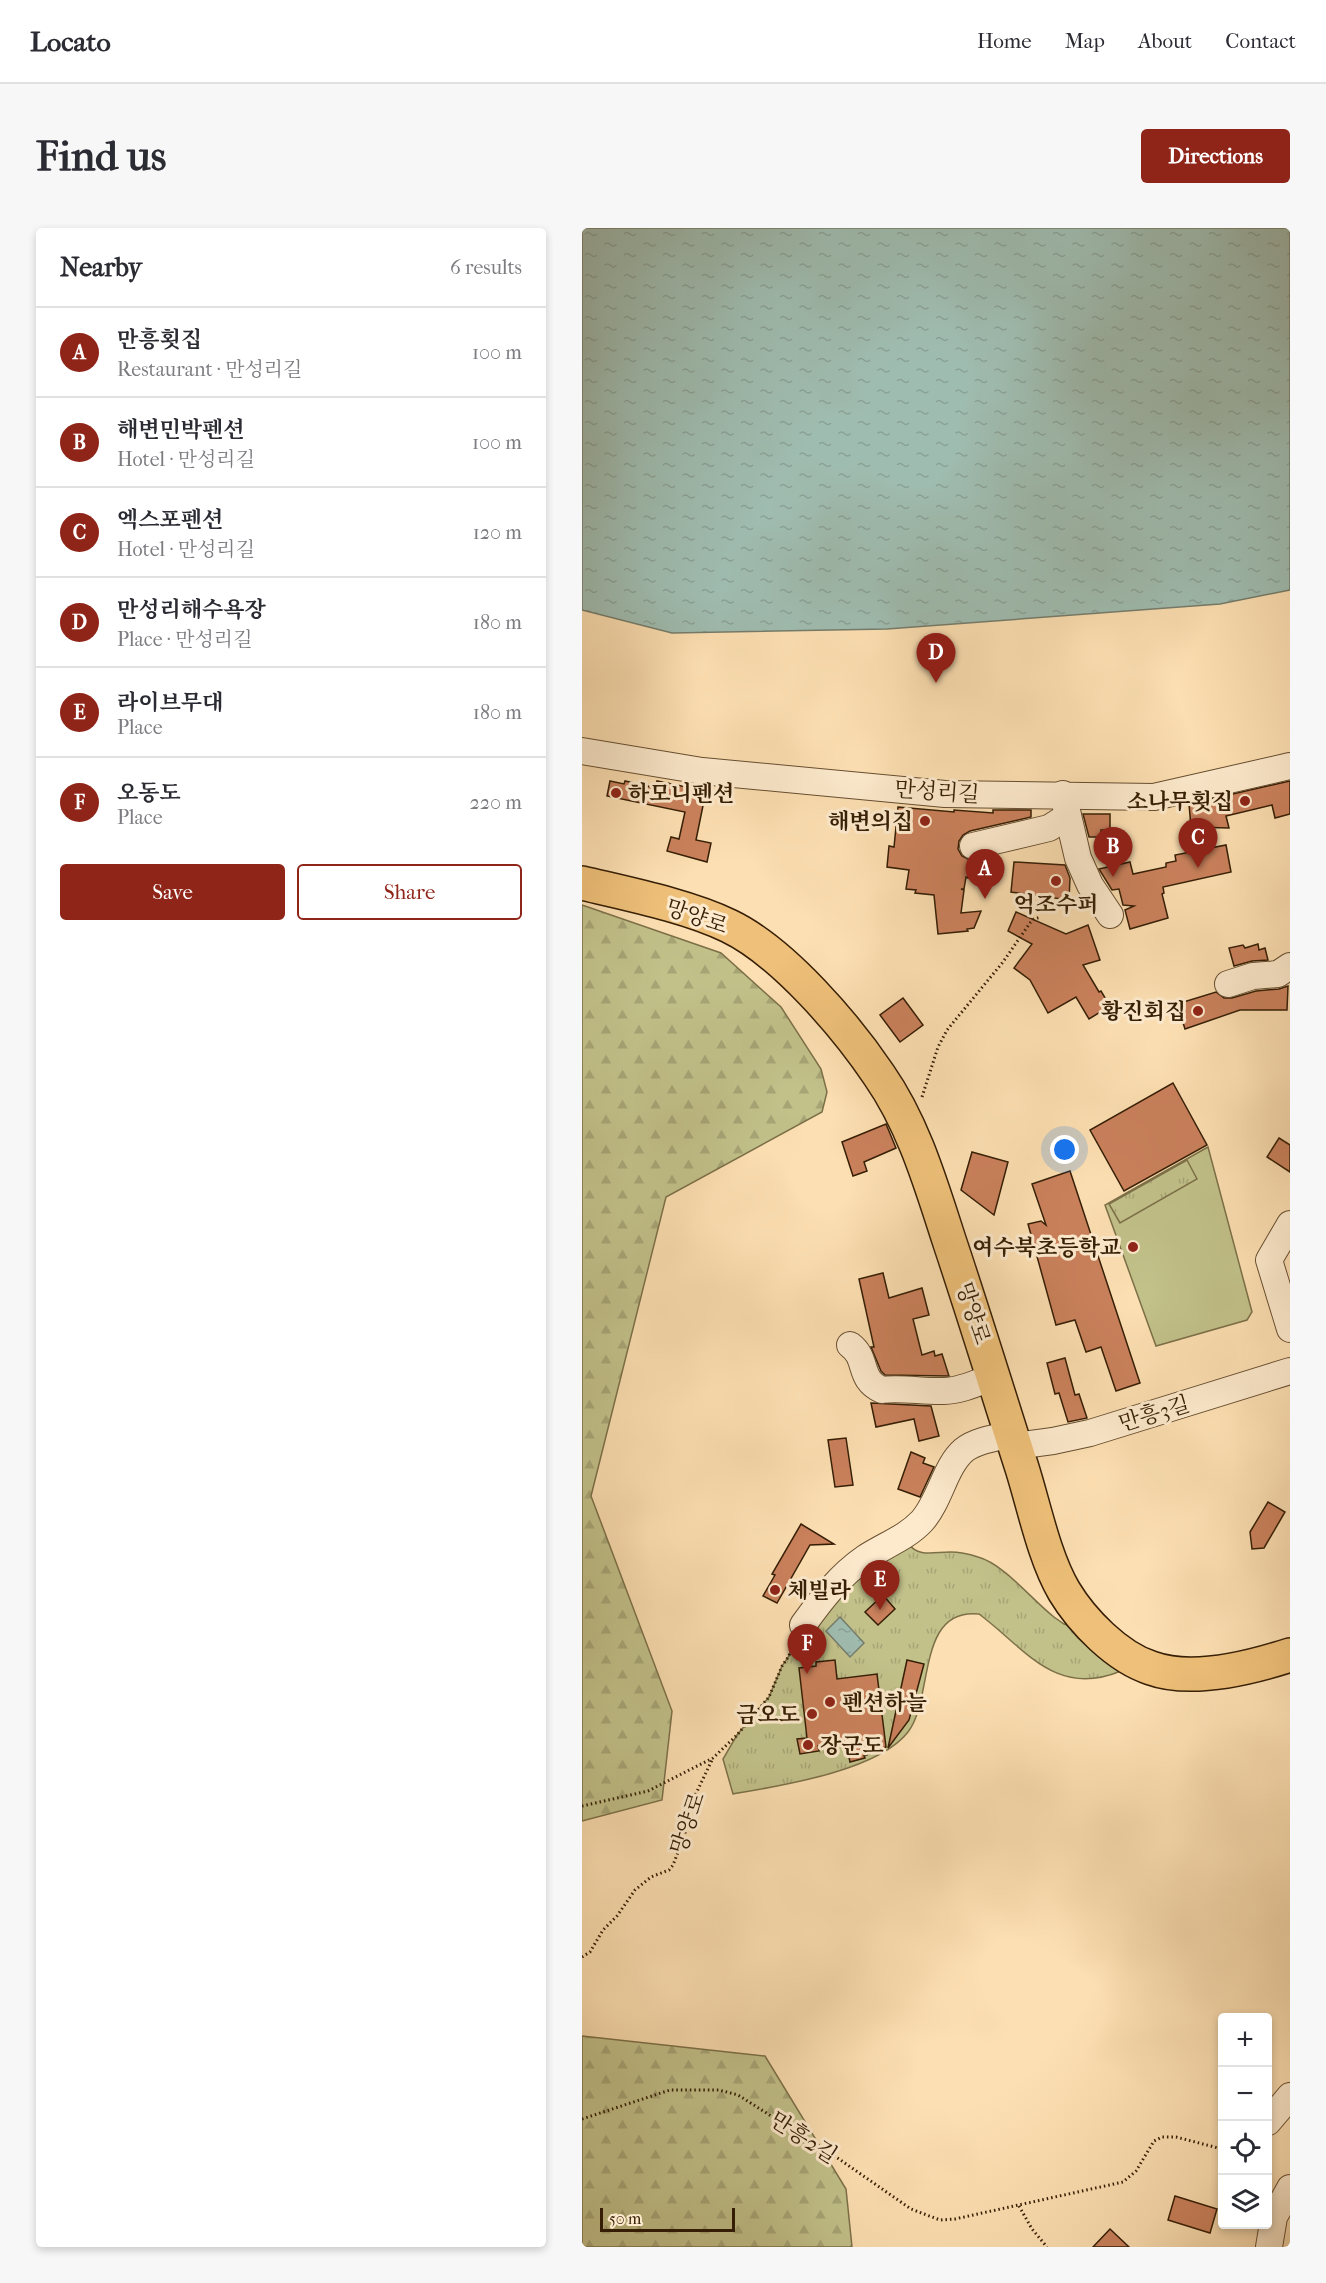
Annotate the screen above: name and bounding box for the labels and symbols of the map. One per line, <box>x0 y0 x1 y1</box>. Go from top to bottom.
pin: D <box>916 634 956 683</box>
street label: 만성리길 <box>894 776 980 808</box>
place label: 하모니펜션 <box>628 781 734 807</box>
marker: 하모니펜션 <box>609 786 623 800</box>
place label: 소나무횟집 <box>1127 789 1233 815</box>
marker: 소나무횟집 <box>1238 794 1252 808</box>
place label: 해변의집 <box>828 809 913 835</box>
marker: 해변의집 <box>918 814 932 828</box>
pin: C <box>1178 818 1218 868</box>
pin: B <box>1094 828 1132 877</box>
pin: A <box>966 850 1004 899</box>
marker: 억조수퍼 <box>1049 874 1063 888</box>
place label: 억조수퍼 <box>1013 892 1099 918</box>
street label: 망양로 <box>662 894 731 940</box>
place label: 황진회집 <box>1101 999 1186 1025</box>
marker: 황진회집 <box>1191 1004 1205 1018</box>
your location <box>1050 1135 1079 1164</box>
place label: 여수북초등학교 <box>972 1235 1121 1261</box>
marker: 여수북초등학교 <box>1126 1240 1140 1254</box>
street label: 망양로 <box>951 1279 995 1348</box>
street label: 만흥3길 <box>1116 1391 1193 1437</box>
pin: E <box>860 1560 900 1610</box>
place label: 체빌라 <box>787 1578 852 1604</box>
marker: 체빌라 <box>768 1583 782 1597</box>
pin: F <box>788 1624 826 1674</box>
place label: 펜션하늘 <box>842 1690 927 1716</box>
marker: 펜션하늘 <box>823 1695 837 1709</box>
place label: 금오도 <box>736 1702 800 1728</box>
marker: 금오도 <box>805 1707 819 1721</box>
place label: 장군도 <box>820 1733 884 1759</box>
marker: 장군도 <box>801 1738 815 1752</box>
street label: 망양로 <box>665 1789 711 1858</box>
street label: 만흥2길 <box>765 2106 842 2169</box>
scale bar <box>600 2205 735 2232</box>

